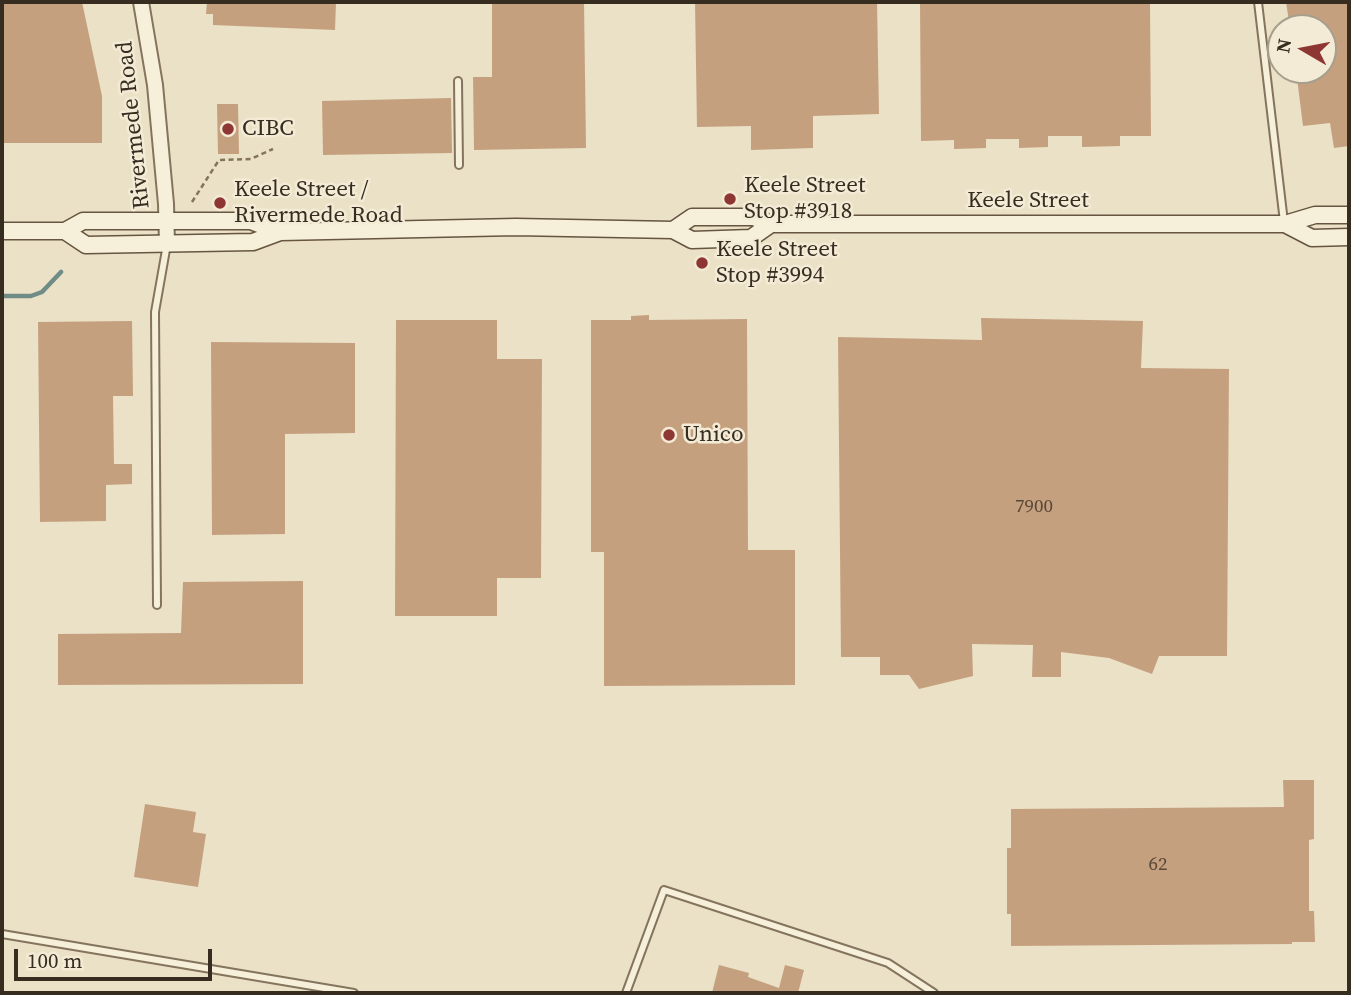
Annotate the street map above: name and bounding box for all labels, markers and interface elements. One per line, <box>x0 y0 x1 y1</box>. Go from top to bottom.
north arrow <box>1267 14 1337 84</box>
text: N <box>1269 37 1297 55</box>
street label: Rivermede Road <box>111 40 157 210</box>
place label: CIBC <box>242 115 294 143</box>
marker: CIBC <box>220 121 236 137</box>
place label: Keele Street Stop #3918 <box>744 172 866 226</box>
place label: Keele Street / Rivermede Road <box>234 176 403 230</box>
street label: Keele Street <box>967 187 1089 215</box>
marker: Keele Street Stop #3918 <box>722 191 738 207</box>
marker: Keele Street / Rivermede Road <box>212 195 228 211</box>
place label: Keele Street Stop #3994 <box>716 236 838 290</box>
marker: Keele Street Stop #3994 <box>694 255 710 271</box>
place label: Unico <box>683 421 744 449</box>
marker: Unico <box>661 427 677 443</box>
house number: 7900 <box>1015 496 1053 518</box>
house number: 62 <box>1149 854 1167 876</box>
scale bar <box>18 936 215 980</box>
text: 100 m <box>27 946 82 975</box>

